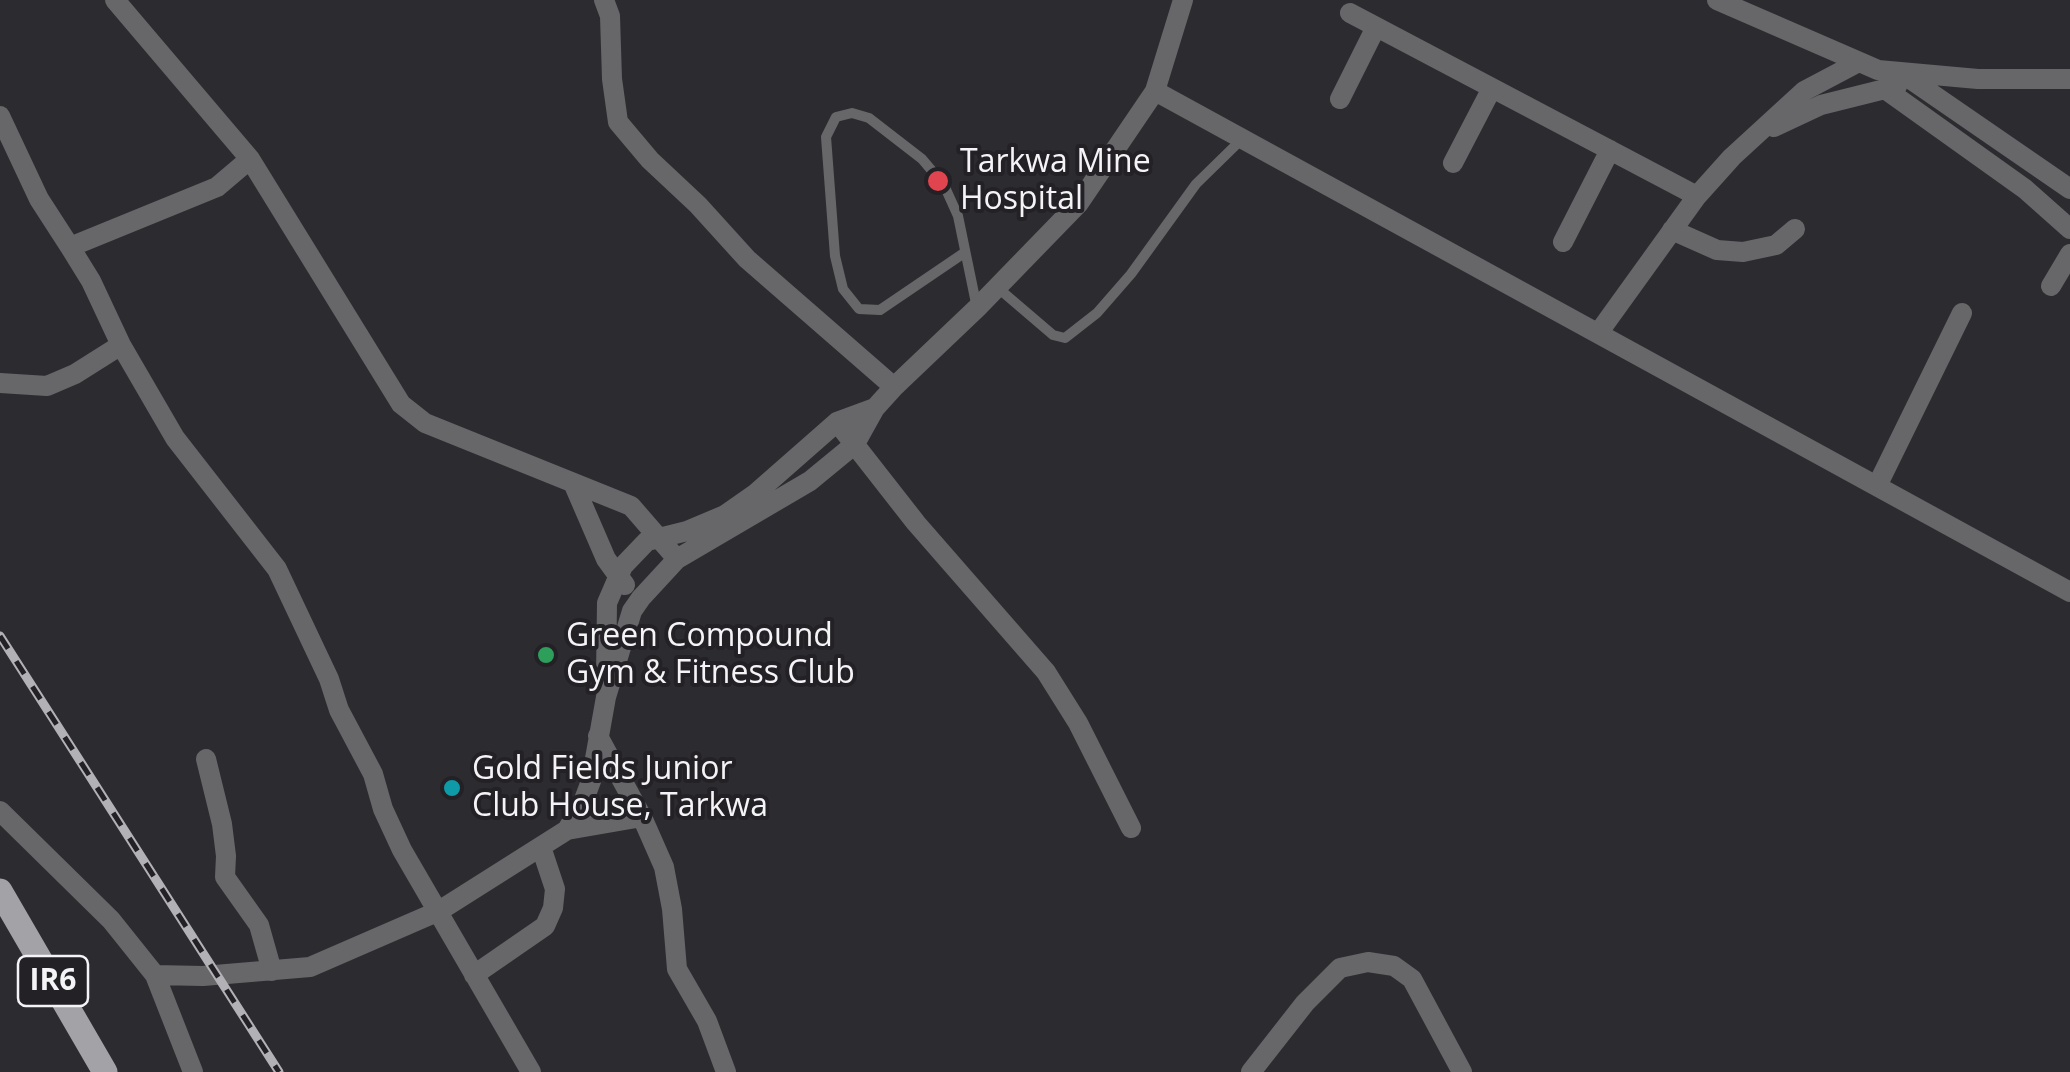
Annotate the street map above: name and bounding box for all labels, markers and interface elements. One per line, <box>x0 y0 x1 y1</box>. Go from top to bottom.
place label: Tarkwa Mine Hospital <box>960 144 1151 219</box>
marker: Tarkwa Mine Hospital <box>925 168 951 194</box>
place label: Green Compound Gym & Fitness Club <box>566 618 855 693</box>
marker: Green Compound Gym & Fitness Club <box>535 644 557 666</box>
place label: Gold Fields Junior Club House, Tarkwa <box>472 751 768 826</box>
marker: Gold Fields Junior Club House, Tarkwa <box>441 777 463 799</box>
road number: IR6 <box>18 956 88 1006</box>

